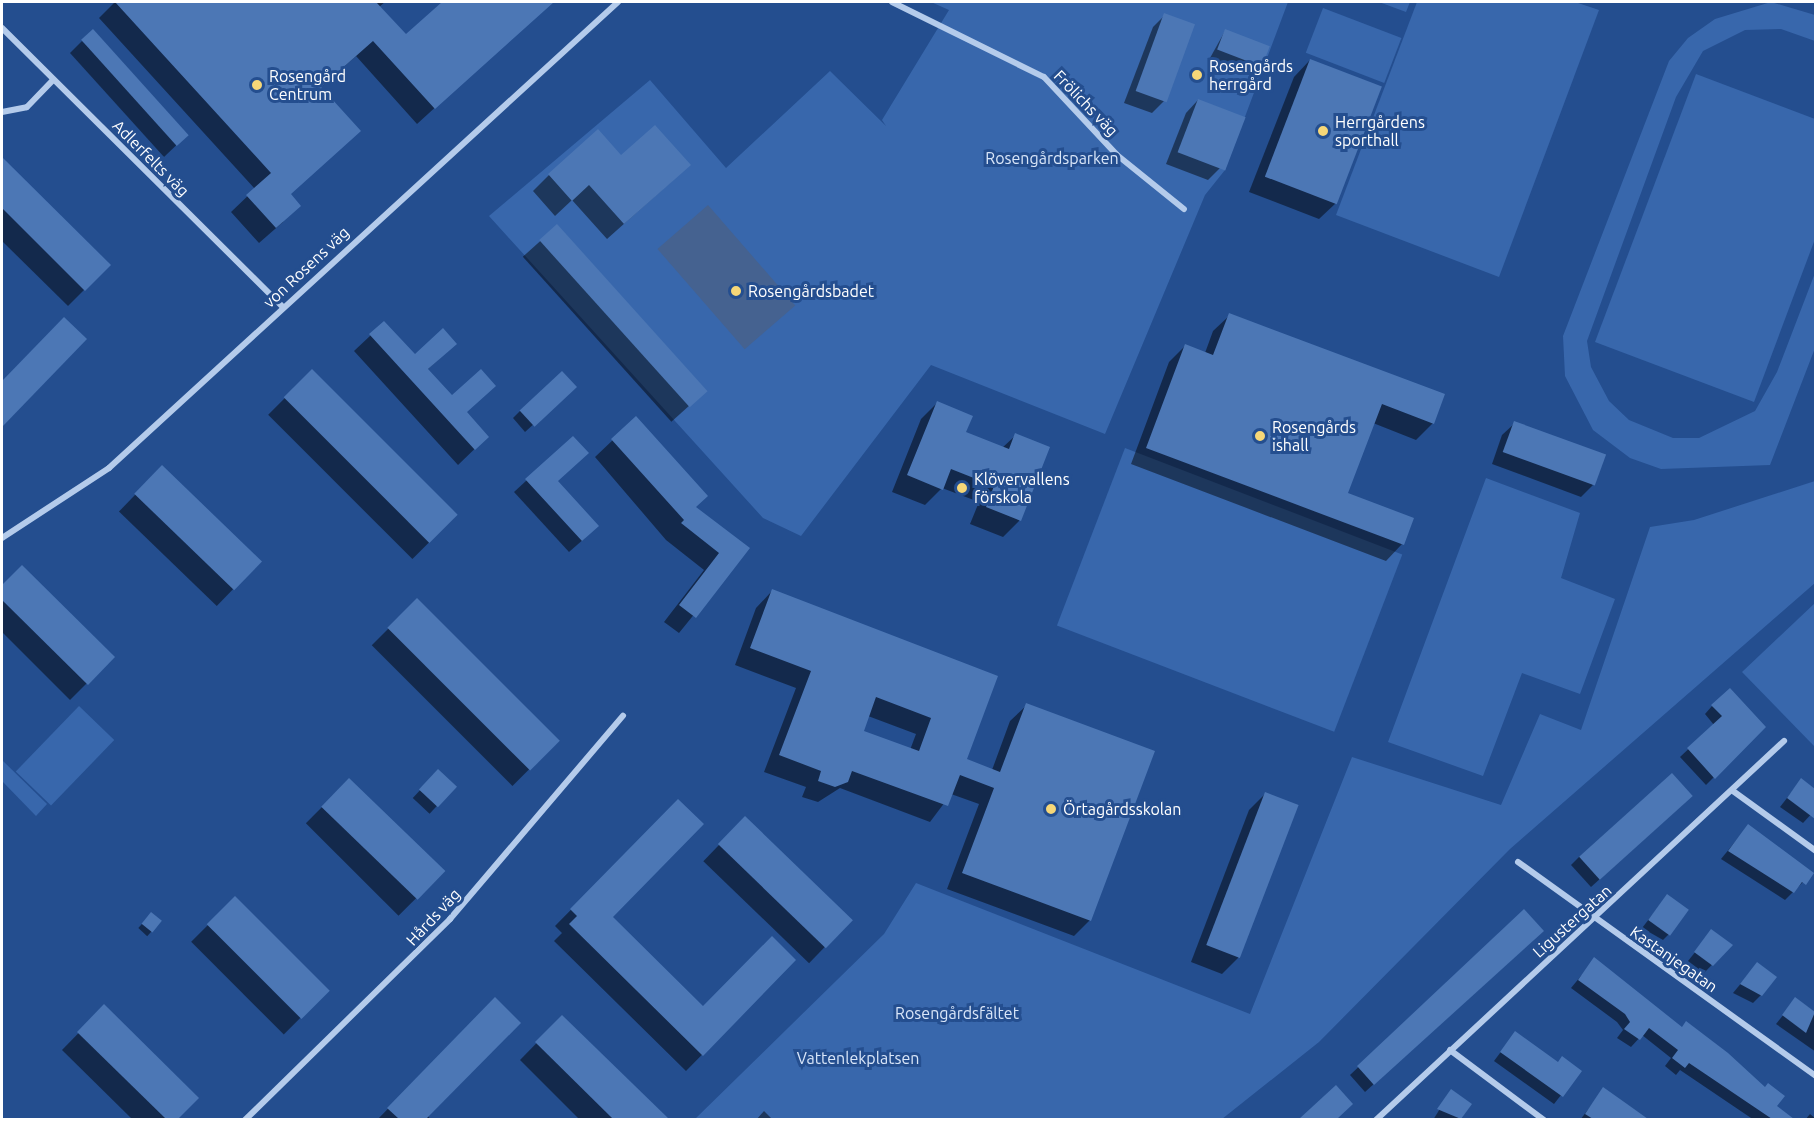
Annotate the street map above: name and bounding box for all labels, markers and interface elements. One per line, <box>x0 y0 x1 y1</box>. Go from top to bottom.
place label: Rosengårds herrgård <box>1209 56 1293 94</box>
place label: Rosengård Centrum <box>269 66 346 104</box>
street label: Frölichs väg <box>1050 66 1122 140</box>
marker: Rosengårds herrgård <box>1190 68 1204 82</box>
marker: Rosengård Centrum <box>250 78 264 92</box>
place label: Herrgårdens sporthall <box>1335 112 1425 150</box>
street label: Adlerfelts väg <box>109 116 193 200</box>
marker: Herrgårdens sporthall <box>1316 124 1330 138</box>
park label: Rosengårdsparken <box>985 148 1119 168</box>
street label: von Rosens väg <box>259 222 353 312</box>
place label: Rosengårdsbadet <box>748 281 874 301</box>
marker: Rosengårdsbadet <box>729 284 743 298</box>
place label: Rosengårds ishall <box>1272 417 1356 455</box>
marker: Rosengårds ishall <box>1253 429 1267 443</box>
place label: Klövervallens förskola <box>974 469 1070 507</box>
marker: Klövervallens förskola <box>955 481 969 495</box>
place label: Örtagårdsskolan <box>1063 799 1181 819</box>
marker: Örtagårdsskolan <box>1044 802 1058 816</box>
street label: Ligustergatan <box>1529 881 1615 961</box>
street label: Hårds väg <box>402 885 464 949</box>
street label: Kastanjegatan <box>1627 922 1721 996</box>
park label: Rosengårdsfältet <box>895 1003 1019 1023</box>
park label: Vattenlekplatsen <box>797 1048 919 1068</box>

